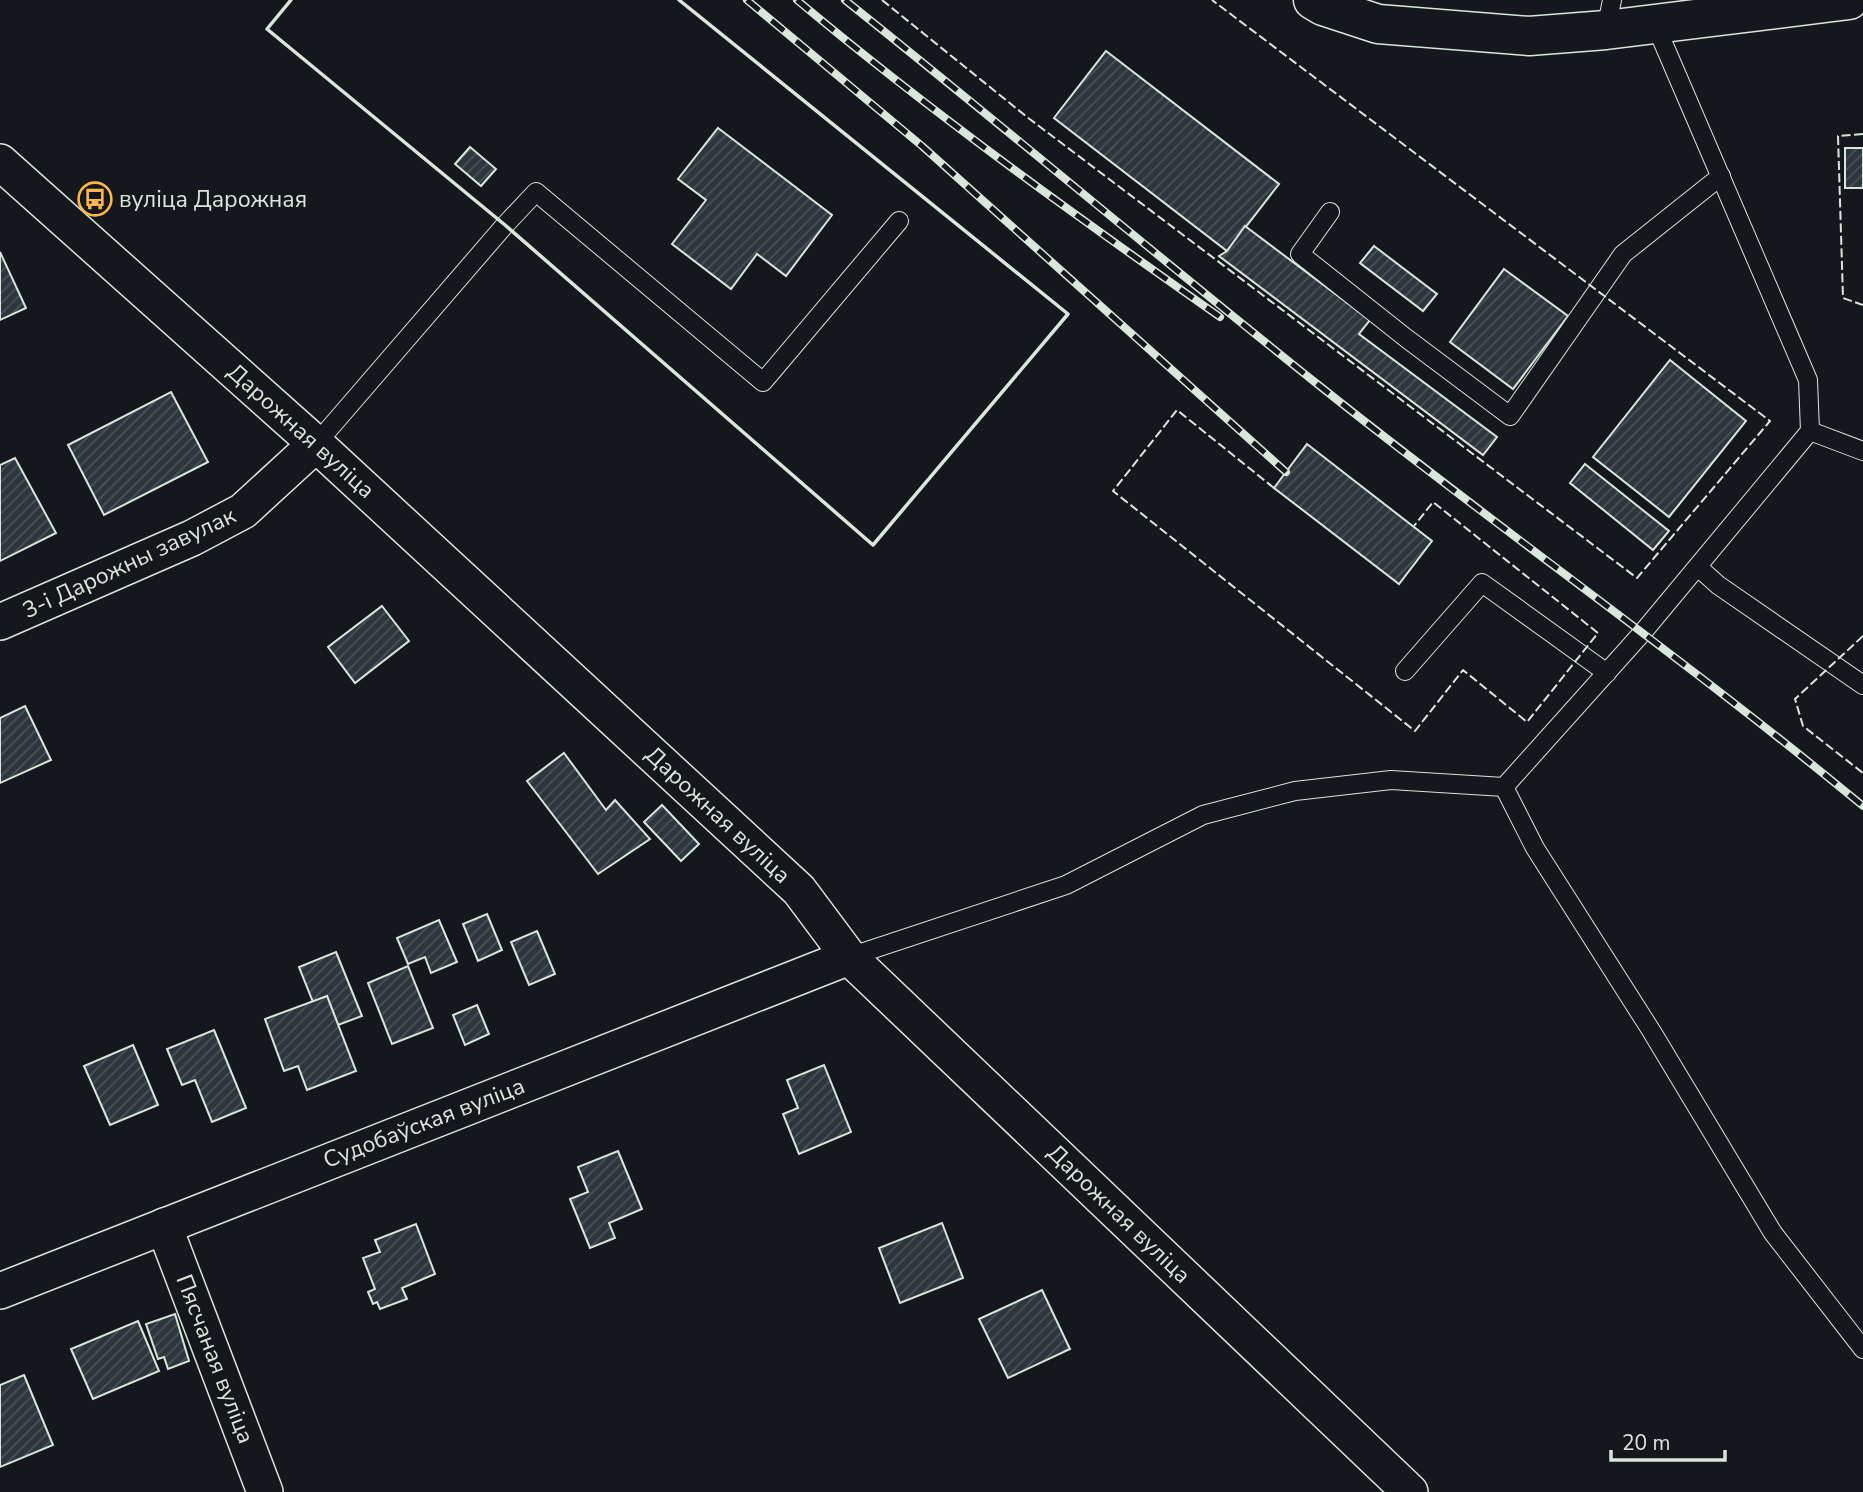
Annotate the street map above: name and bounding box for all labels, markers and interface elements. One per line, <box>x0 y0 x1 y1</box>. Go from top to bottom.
bus stop icon: вуліца Дарожная <box>76 180 114 218</box>
place label: вуліца Дарожная <box>119 184 307 215</box>
street label: Дарожная вуліца <box>221 357 381 505</box>
street label: 3-і Дарожны завулак <box>17 500 241 626</box>
street label: Дарожная вуліца <box>639 740 797 890</box>
street label: Судобаўская вуліца <box>319 1070 529 1176</box>
street label: Дарожная вуліца <box>1041 1138 1197 1290</box>
street label: Пясчаная вуліца <box>168 1270 262 1448</box>
scale bar <box>1611 1418 1725 1462</box>
text: 20 m <box>1622 1429 1671 1457</box>

